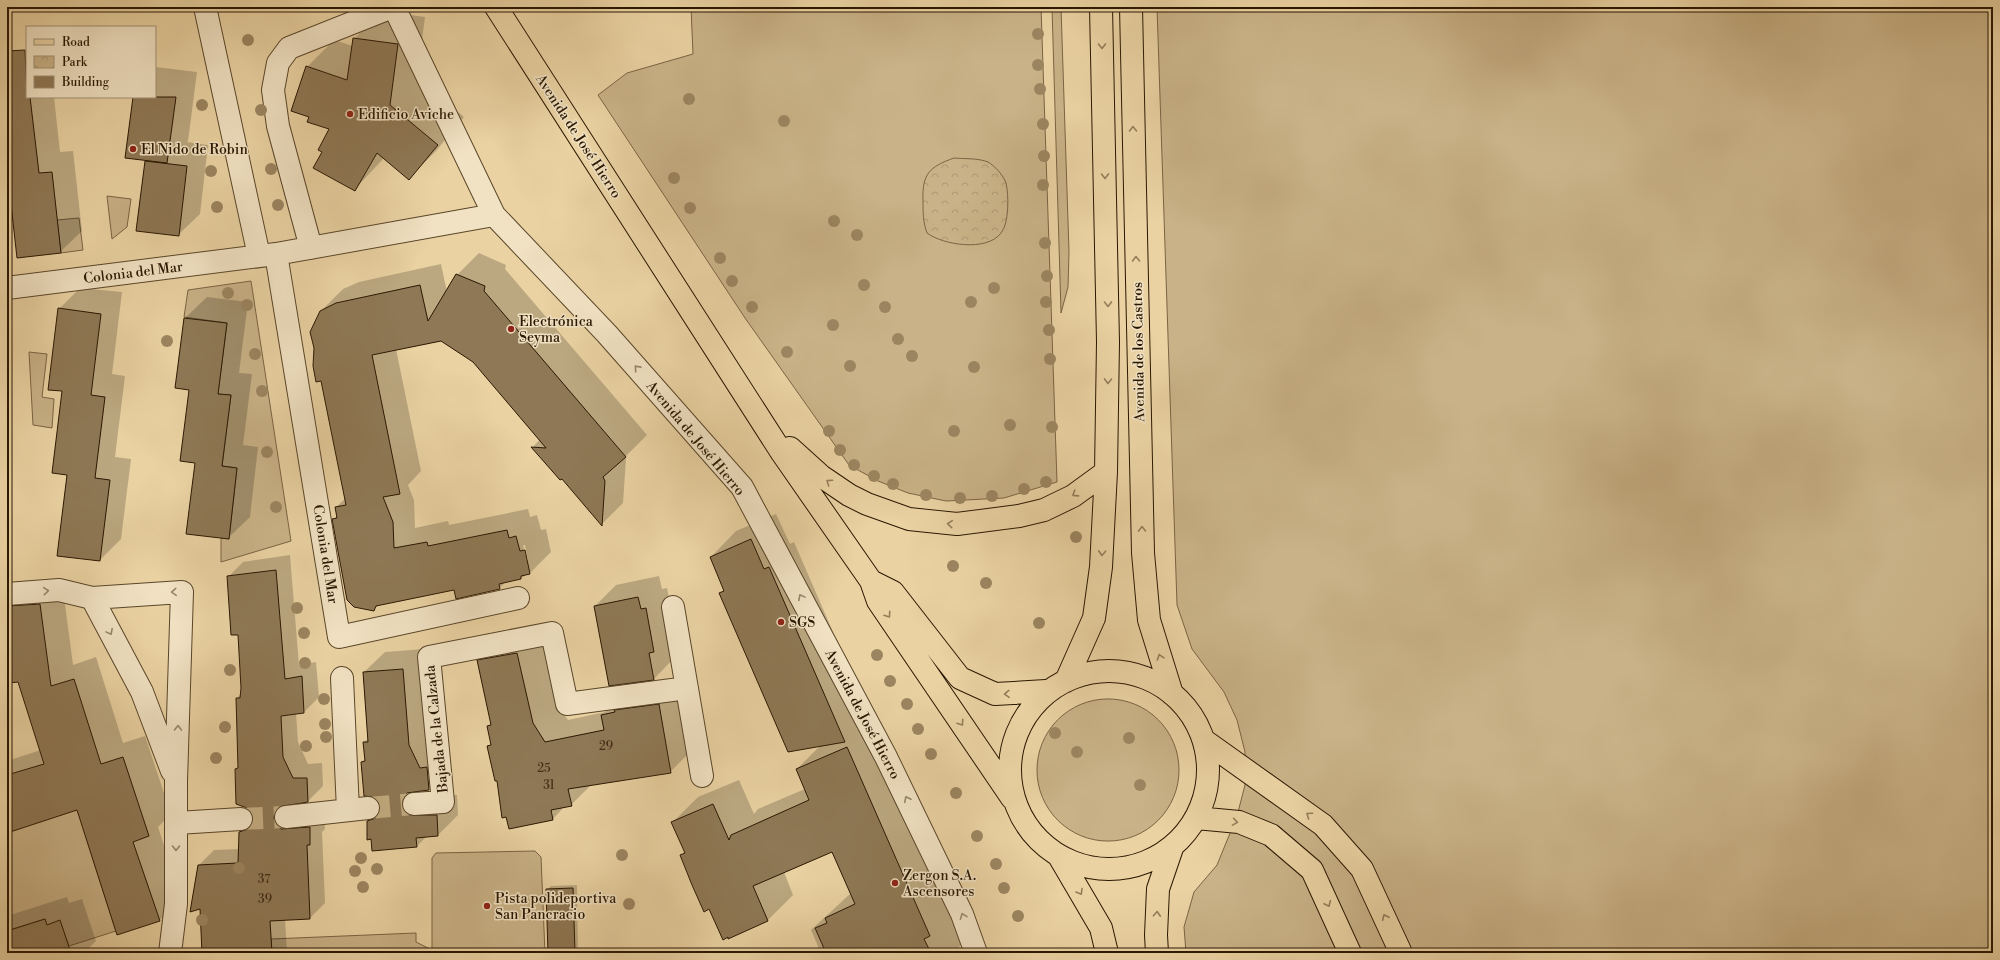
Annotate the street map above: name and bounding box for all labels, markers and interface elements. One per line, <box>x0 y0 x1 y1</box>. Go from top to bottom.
legend <box>26 26 156 98</box>
text: Road <box>62 35 90 50</box>
one-way arrow <box>1098 43 1106 49</box>
text: Park <box>62 55 88 70</box>
street label: Avenida de José Hierro <box>531 70 625 202</box>
text: Building <box>61 75 110 90</box>
place label: Edificio Aviche <box>358 106 454 124</box>
marker: Edificio Aviche <box>345 109 355 119</box>
one-way arrow <box>1129 126 1137 132</box>
place label: El Nido de Robin <box>141 141 248 159</box>
marker: El Nido de Robin <box>128 144 138 154</box>
one-way arrow <box>1101 173 1109 179</box>
one-way arrow <box>1132 256 1140 262</box>
street label: Colonia del Mar <box>82 258 184 288</box>
street label: Avenida de los Castros <box>1129 282 1149 423</box>
one-way arrow <box>1104 301 1112 307</box>
place label: Electrónica Seyma <box>519 313 594 347</box>
marker: Electrónica Seyma <box>506 324 516 334</box>
one-way arrow <box>634 365 641 373</box>
street label: Avenida de José Hierro <box>641 377 749 500</box>
one-way arrow <box>1104 378 1112 384</box>
one-way arrow <box>826 479 833 487</box>
one-way arrow <box>1072 490 1079 497</box>
street label: Colonia del Mar <box>308 503 342 605</box>
one-way arrow <box>947 519 953 528</box>
one-way arrow <box>1138 526 1146 532</box>
one-way arrow <box>1097 550 1106 556</box>
one-way arrow <box>43 586 49 595</box>
one-way arrow <box>171 588 177 597</box>
one-way arrow <box>798 594 805 601</box>
one-way arrow <box>883 611 890 618</box>
place label: SGS <box>789 614 815 632</box>
marker: SGS <box>776 617 786 627</box>
one-way arrow <box>105 628 113 635</box>
street label: Avenida de José Hierro <box>820 646 904 783</box>
one-way arrow <box>1156 653 1165 660</box>
street label: Bajada de la Calzada <box>421 663 453 795</box>
one-way arrow <box>1004 689 1010 698</box>
one-way arrow <box>956 719 964 726</box>
one-way arrow <box>173 725 182 731</box>
house number: 29 <box>599 739 613 754</box>
house number: 25 <box>537 761 551 776</box>
house number: 31 <box>543 778 556 793</box>
one-way arrow <box>904 796 912 803</box>
one-way arrow <box>1306 812 1313 820</box>
one-way arrow <box>1232 817 1238 826</box>
one-way arrow <box>172 845 181 851</box>
place label: Zergon S.A. Ascensores <box>902 867 976 901</box>
house number: 37 <box>258 872 270 887</box>
marker: Zergon S.A. Ascensores <box>890 878 900 888</box>
one-way arrow <box>1075 888 1082 895</box>
place label: Pista polideportiva San Pancracio <box>495 890 617 924</box>
house number: 39 <box>258 892 272 907</box>
one-way arrow <box>1323 900 1331 908</box>
marker: Pista polideportiva San Pancracio <box>482 901 492 911</box>
one-way arrow <box>1153 911 1161 917</box>
one-way arrow <box>959 913 967 920</box>
one-way arrow <box>1382 914 1390 922</box>

